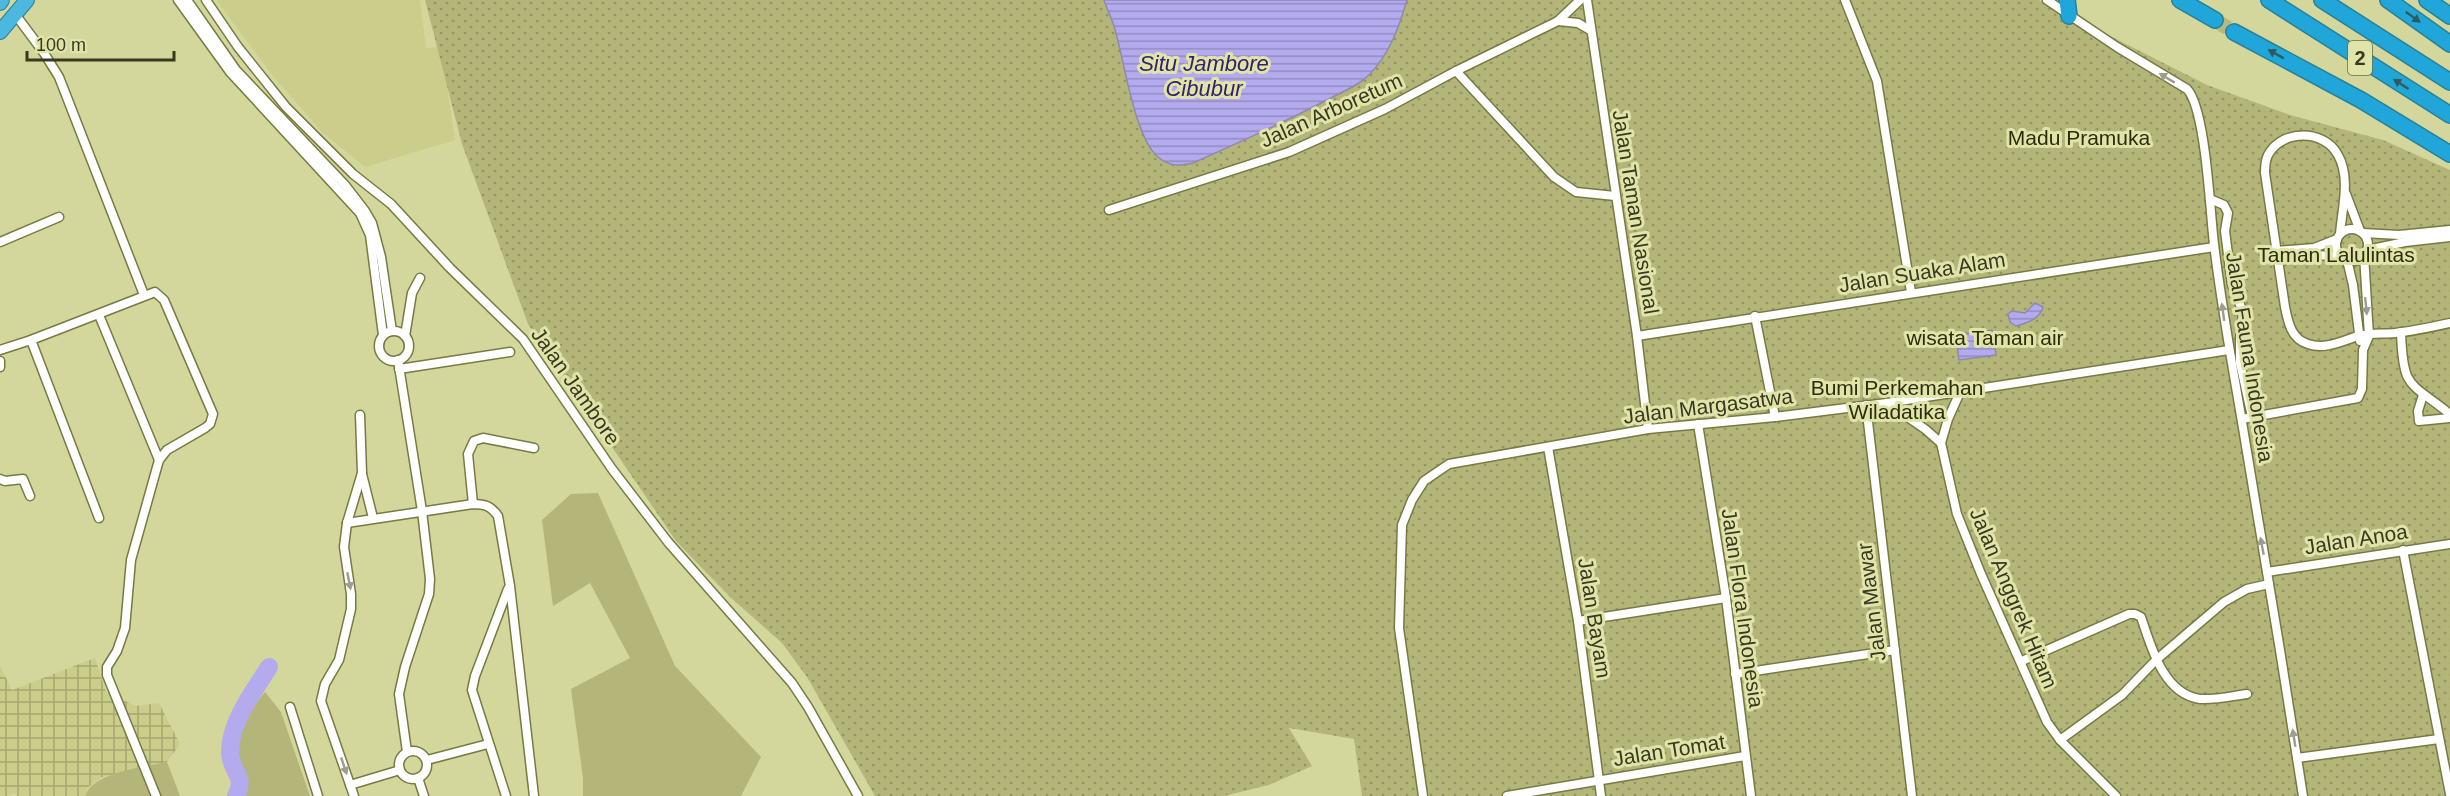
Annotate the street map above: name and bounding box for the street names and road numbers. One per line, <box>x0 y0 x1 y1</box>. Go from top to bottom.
road number: 2 <box>2348 41 2372 75</box>
street label: Jalan Arboretum <box>1256 68 1406 152</box>
street label: Jalan Taman Nasional <box>1609 108 1663 316</box>
street label: Jalan Suaka Alam <box>1837 247 2007 297</box>
street label: Jalan Fauna Indonesia <box>2222 250 2278 464</box>
street label: Jalan Jambore <box>527 323 625 449</box>
street label: Jalan Margasatwa <box>1622 384 1794 428</box>
street label: Jalan Anggrek Hitam <box>1966 504 2062 692</box>
street label: Jalan Flora Indonesia <box>1718 507 1768 709</box>
street label: Jalan Anoa <box>2303 519 2409 558</box>
street label: Jalan Mawar <box>1852 542 1890 662</box>
street label: Jalan Bayam <box>1574 556 1616 680</box>
street label: Jalan Tomat <box>1611 730 1727 770</box>

